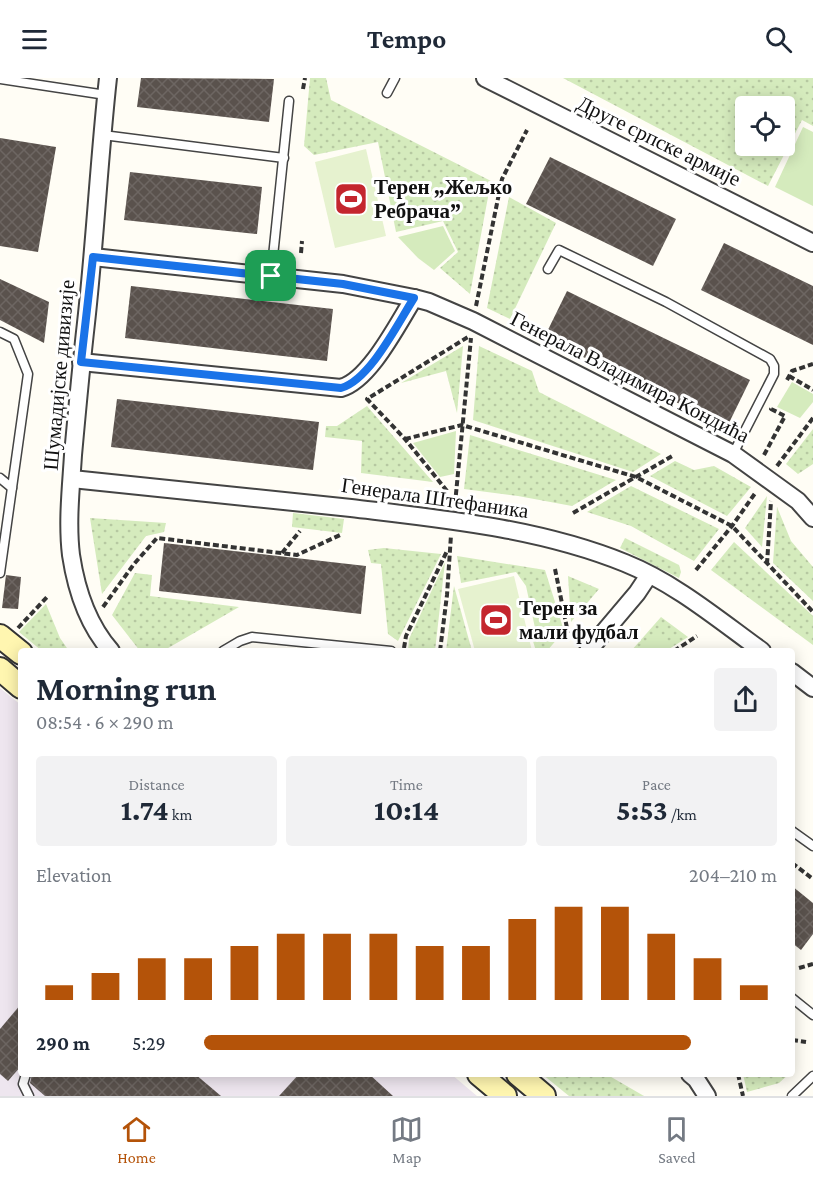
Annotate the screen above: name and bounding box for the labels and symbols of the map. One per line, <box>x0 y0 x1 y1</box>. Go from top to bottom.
street label: Друге српске армије <box>573 91 745 191</box>
place label: Терен „Жељко Ребрача” <box>374 175 512 223</box>
sports icon: Терен „Жељко Ребрача” <box>333 181 369 217</box>
pin <box>245 250 296 301</box>
street label: Шумадијске дивизије <box>39 278 79 472</box>
street label: Генерала Владимира Кондића <box>507 306 754 448</box>
street label: Генерала Штефаника <box>340 473 531 523</box>
place label: Терен за мали фудбал <box>519 596 639 644</box>
sports icon: Терен за мали фудбал <box>478 602 514 638</box>

